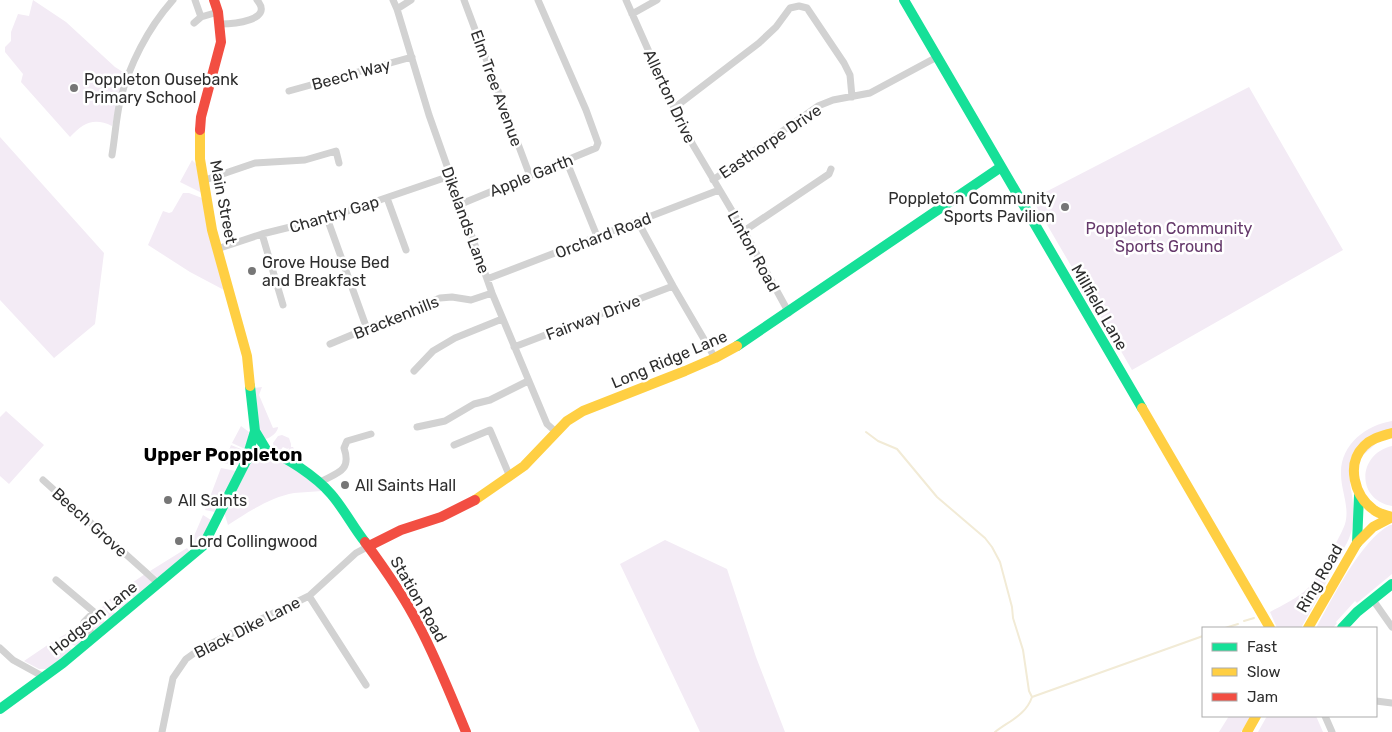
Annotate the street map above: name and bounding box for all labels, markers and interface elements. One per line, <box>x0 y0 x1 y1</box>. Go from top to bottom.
street label: Elm Tree Avenue <box>467 27 526 149</box>
street label: Allerton Drive <box>640 46 700 146</box>
street label: Beech Way <box>310 55 393 94</box>
place label: Poppleton Ousebank Primary School <box>84 70 239 107</box>
marker: Poppleton Ousebank Primary School <box>68 82 80 94</box>
street label: Easthorpe Drive <box>716 100 825 183</box>
street label: Apple Garth <box>487 150 576 201</box>
street label: Main Street <box>206 158 241 246</box>
street label: Dikelands Lane <box>437 164 494 276</box>
place label: Poppleton Community Sports Pavilion <box>888 189 1055 226</box>
street label: Chantry Gap <box>287 192 381 237</box>
marker: Poppleton Community Sports Pavilion <box>1059 201 1071 213</box>
street label: Orchard Road <box>552 208 654 263</box>
street label: Linton Road <box>724 208 784 295</box>
park label: Poppleton Community Sports Ground <box>1086 219 1253 256</box>
place label: Grove House Bed and Breakfast <box>262 253 390 290</box>
street label: Millfield Lane <box>1067 261 1132 354</box>
marker: Grove House Bed and Breakfast <box>246 265 258 277</box>
street label: Fairway Drive <box>543 291 643 344</box>
street label: Brackenhills <box>351 292 442 343</box>
street label: Long Ridge Lane <box>608 326 730 392</box>
district label: Upper Poppleton <box>143 443 303 466</box>
place label: All Saints Hall <box>355 476 456 495</box>
marker: All Saints Hall <box>339 479 351 491</box>
street label: Beech Grove <box>48 484 131 561</box>
place label: All Saints <box>178 491 247 510</box>
marker: All Saints <box>162 494 174 506</box>
place label: Lord Collingwood <box>189 532 318 551</box>
marker: Lord Collingwood <box>173 535 185 547</box>
street label: Ring Road <box>1292 541 1347 616</box>
street label: Station Road <box>386 553 451 645</box>
street label: Hodgson Lane <box>46 577 141 659</box>
street label: Black Dike Lane <box>191 593 303 662</box>
legend <box>1202 627 1377 717</box>
text: Fast <box>1247 638 1277 656</box>
text: Slow <box>1247 663 1280 681</box>
text: Jam <box>1247 688 1278 706</box>

